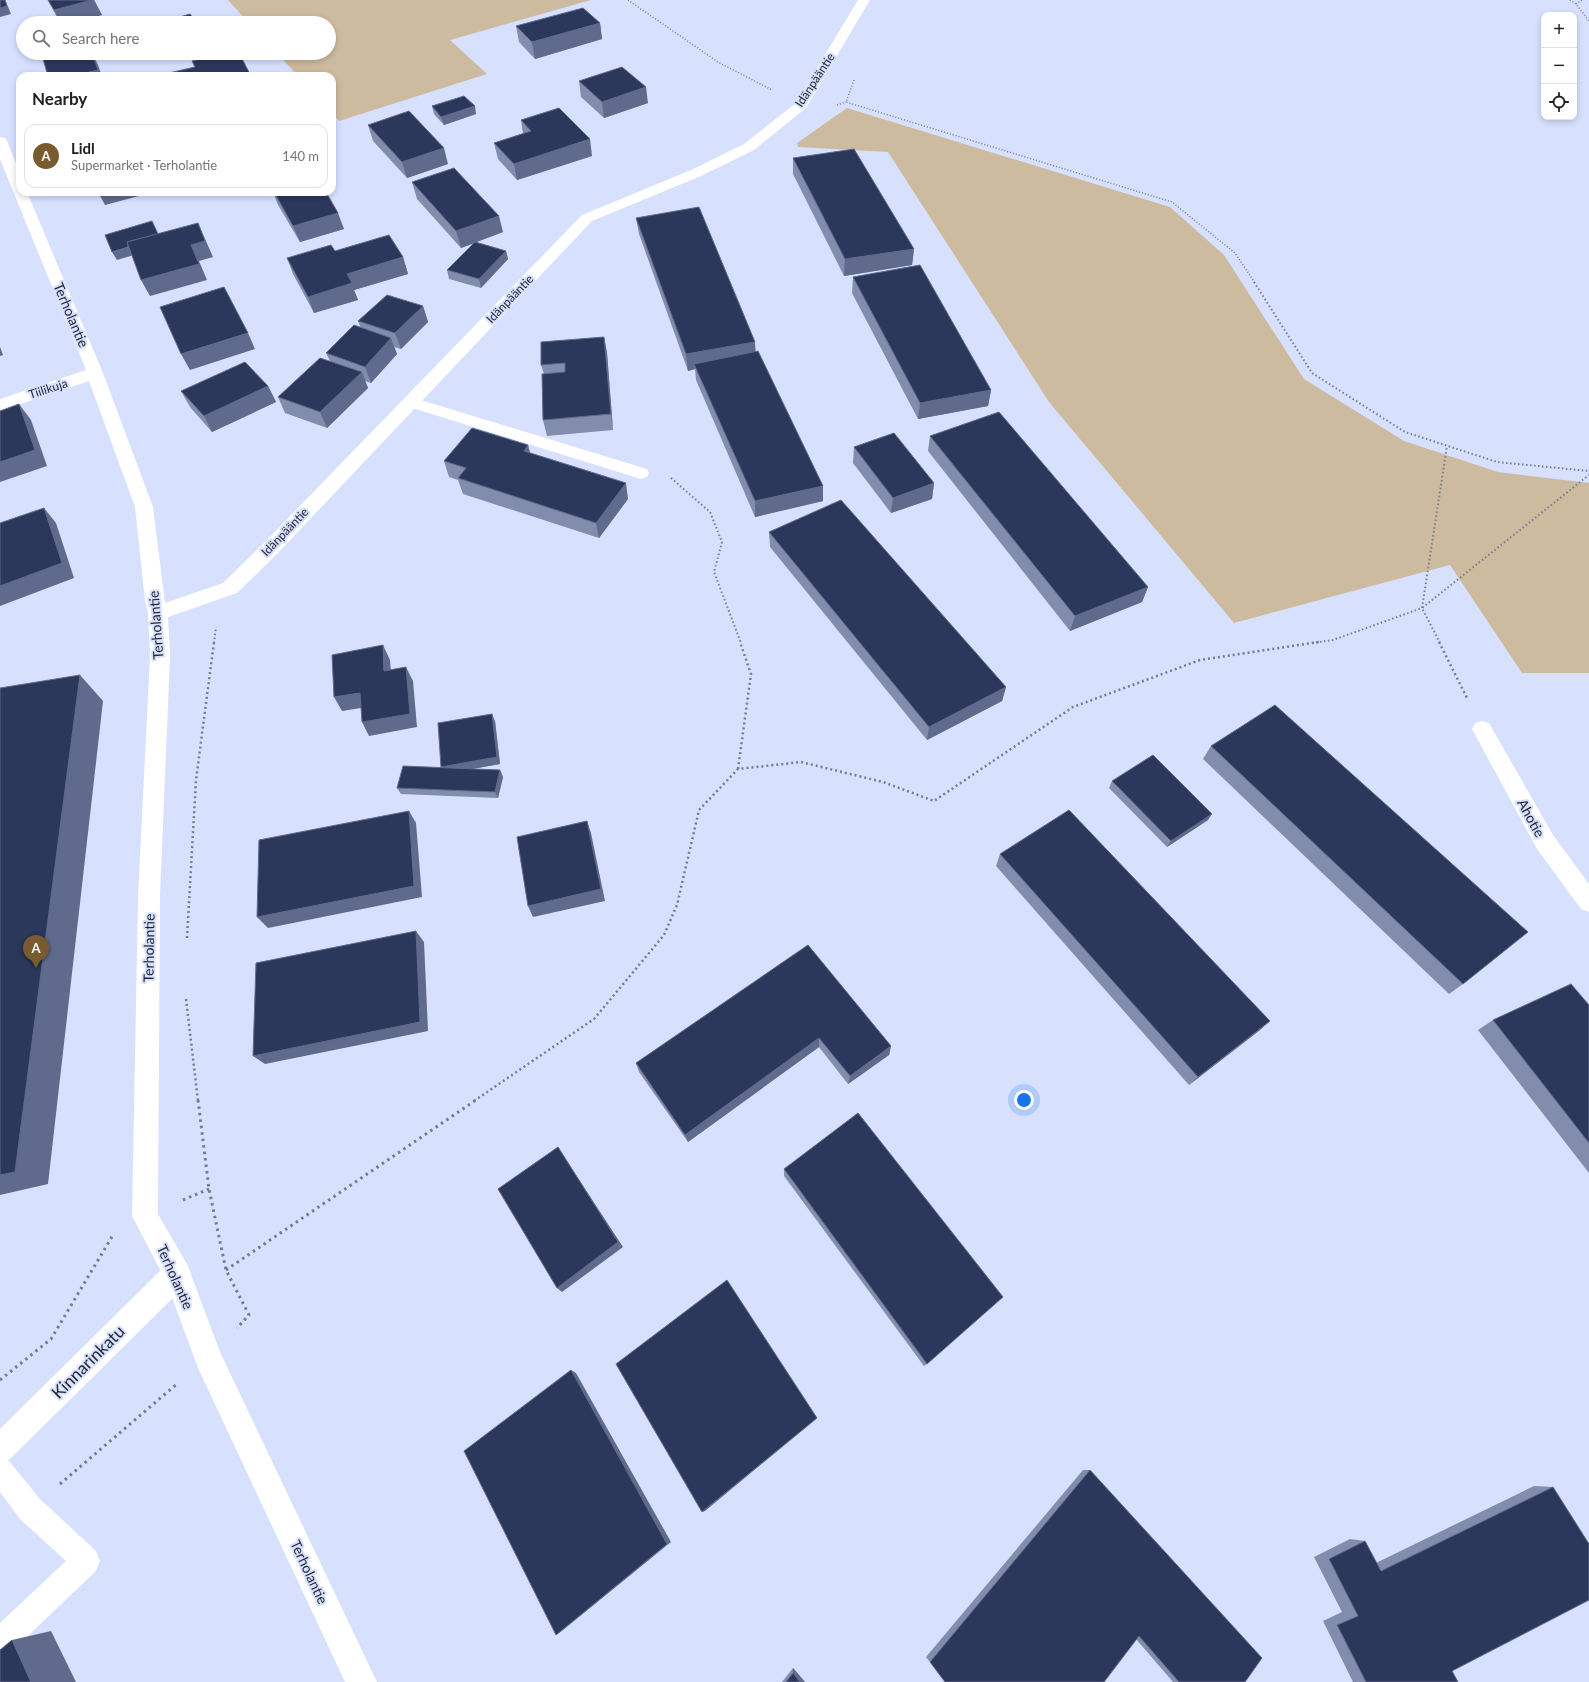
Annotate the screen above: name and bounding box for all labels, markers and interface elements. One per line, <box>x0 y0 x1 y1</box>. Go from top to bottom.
map controls <box>1541 12 1577 120</box>
button: + <box>1541 12 1577 48</box>
search box <box>16 16 336 60</box>
icon: search <box>30 27 52 49</box>
text: Search here <box>62 29 139 47</box>
button: − <box>1541 48 1577 84</box>
street label: Idänpääntie <box>792 50 838 110</box>
button: locate <box>1541 84 1577 120</box>
text: Nearby <box>32 88 87 109</box>
text: Lidl <box>71 139 95 157</box>
text: A <box>41 148 51 164</box>
text: 140 m <box>282 148 319 164</box>
text: Supermarket · Terholantie <box>71 157 217 173</box>
street label: Idänpääntie <box>483 271 536 326</box>
street label: Terholantie <box>50 280 93 350</box>
street label: Tiilikuja <box>26 375 69 402</box>
street label: Idänpääntie <box>258 504 311 559</box>
street label: Terholantie <box>145 590 166 660</box>
street label: Ahotie <box>1514 796 1549 840</box>
street label: Terholantie <box>139 913 158 983</box>
pin: A <box>23 935 49 968</box>
your location <box>1014 1090 1034 1110</box>
street label: Terholantie <box>154 1242 197 1312</box>
street label: Kinnarinkatu <box>47 1321 129 1403</box>
street label: Terholantie <box>287 1537 332 1607</box>

